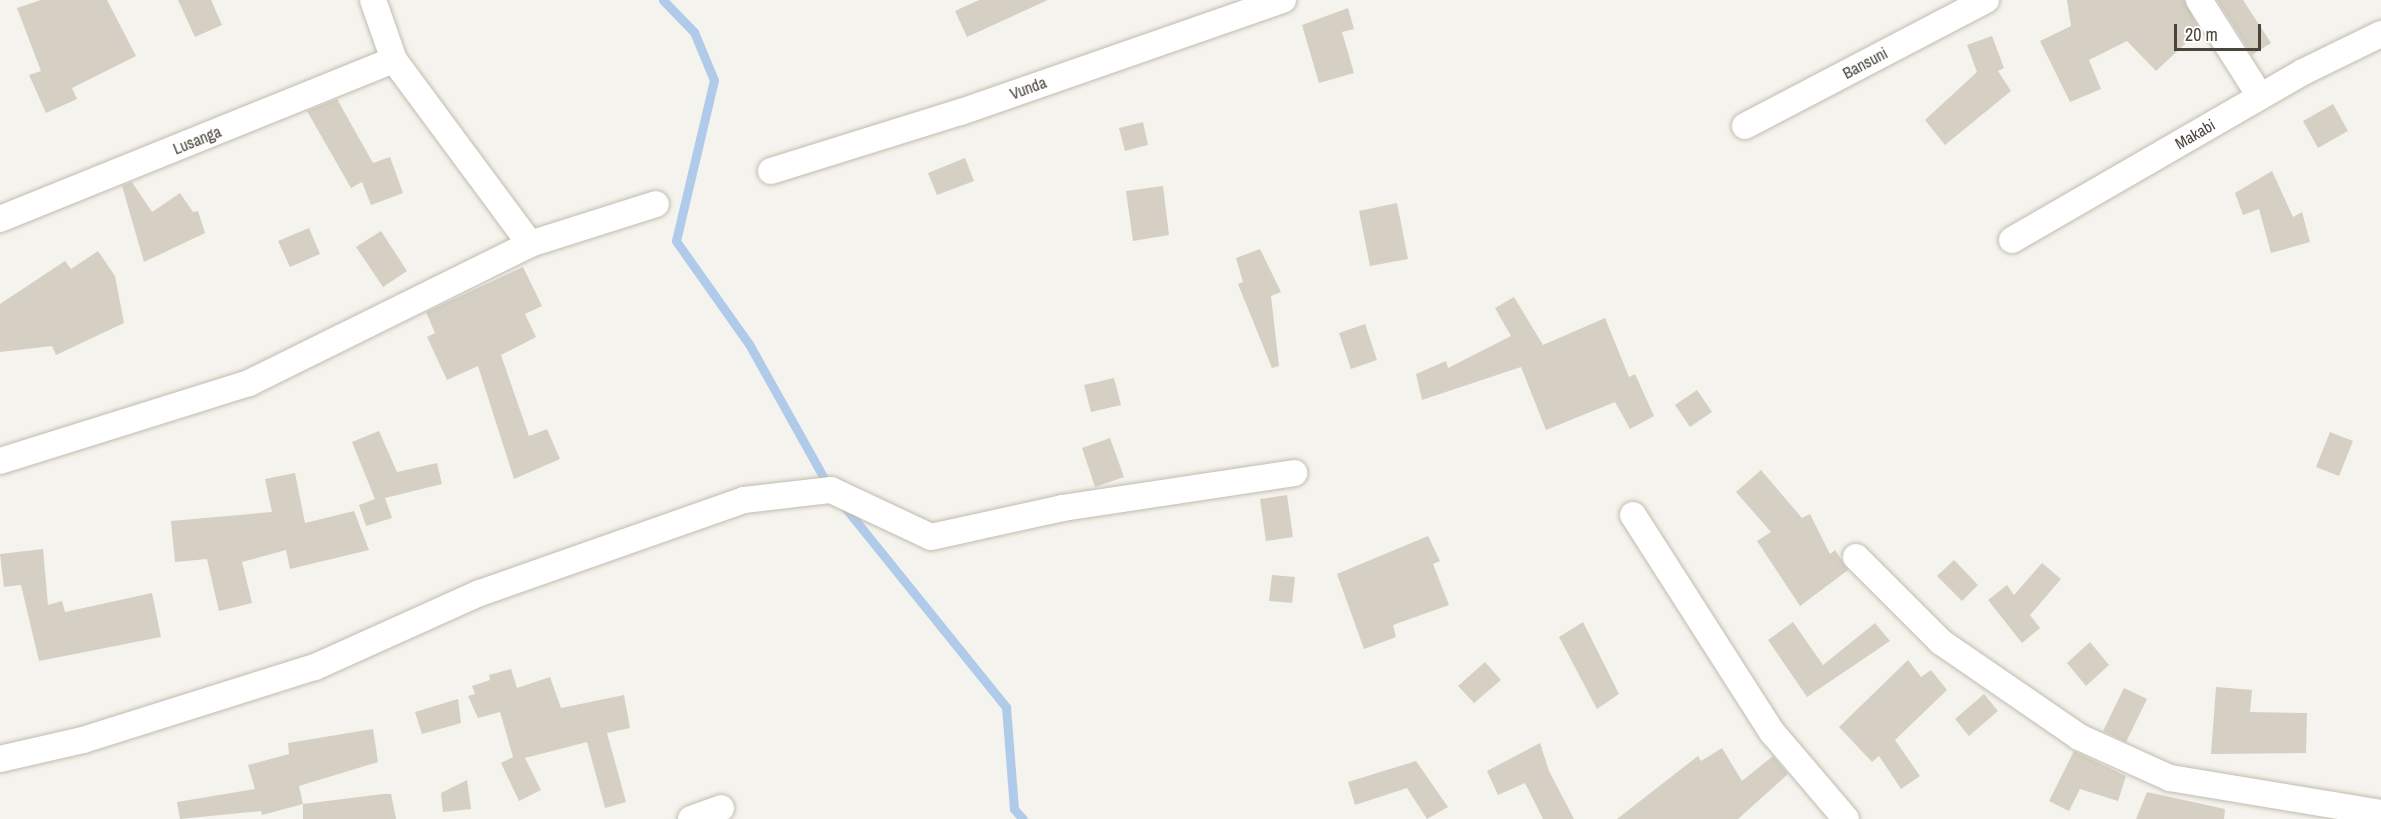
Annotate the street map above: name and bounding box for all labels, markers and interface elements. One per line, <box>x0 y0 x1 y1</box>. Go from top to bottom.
scale bar <box>2177 12 2264 50</box>
text: 20 m <box>2185 22 2218 47</box>
street label: Bansuni <box>1839 43 1891 83</box>
street label: Vunda <box>1007 73 1049 103</box>
street label: Makabi <box>2172 115 2218 153</box>
street label: Lusanga <box>170 122 224 158</box>

